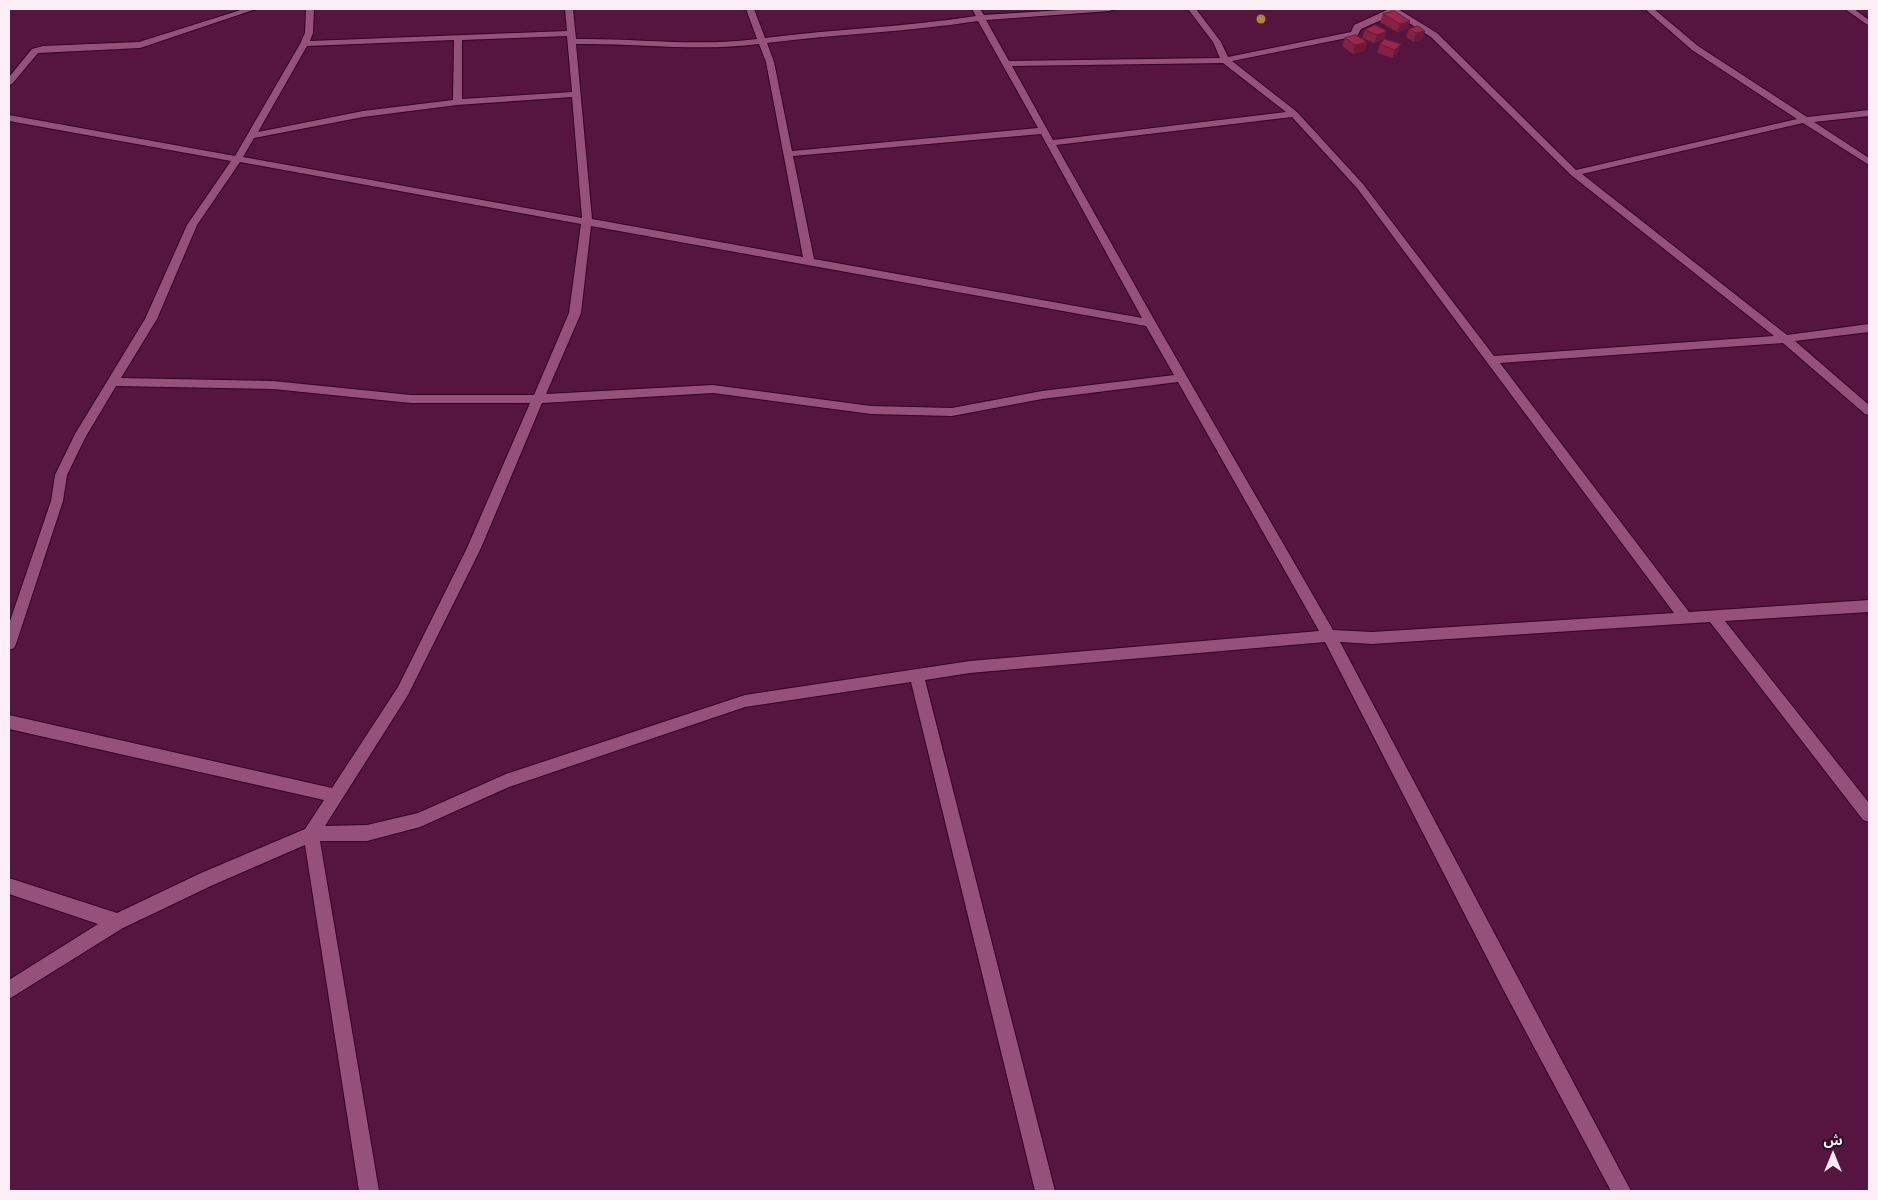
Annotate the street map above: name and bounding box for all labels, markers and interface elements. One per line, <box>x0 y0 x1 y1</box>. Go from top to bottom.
north arrow <box>1808 1130 1858 1180</box>
text: ش <box>1823 1131 1843 1149</box>

